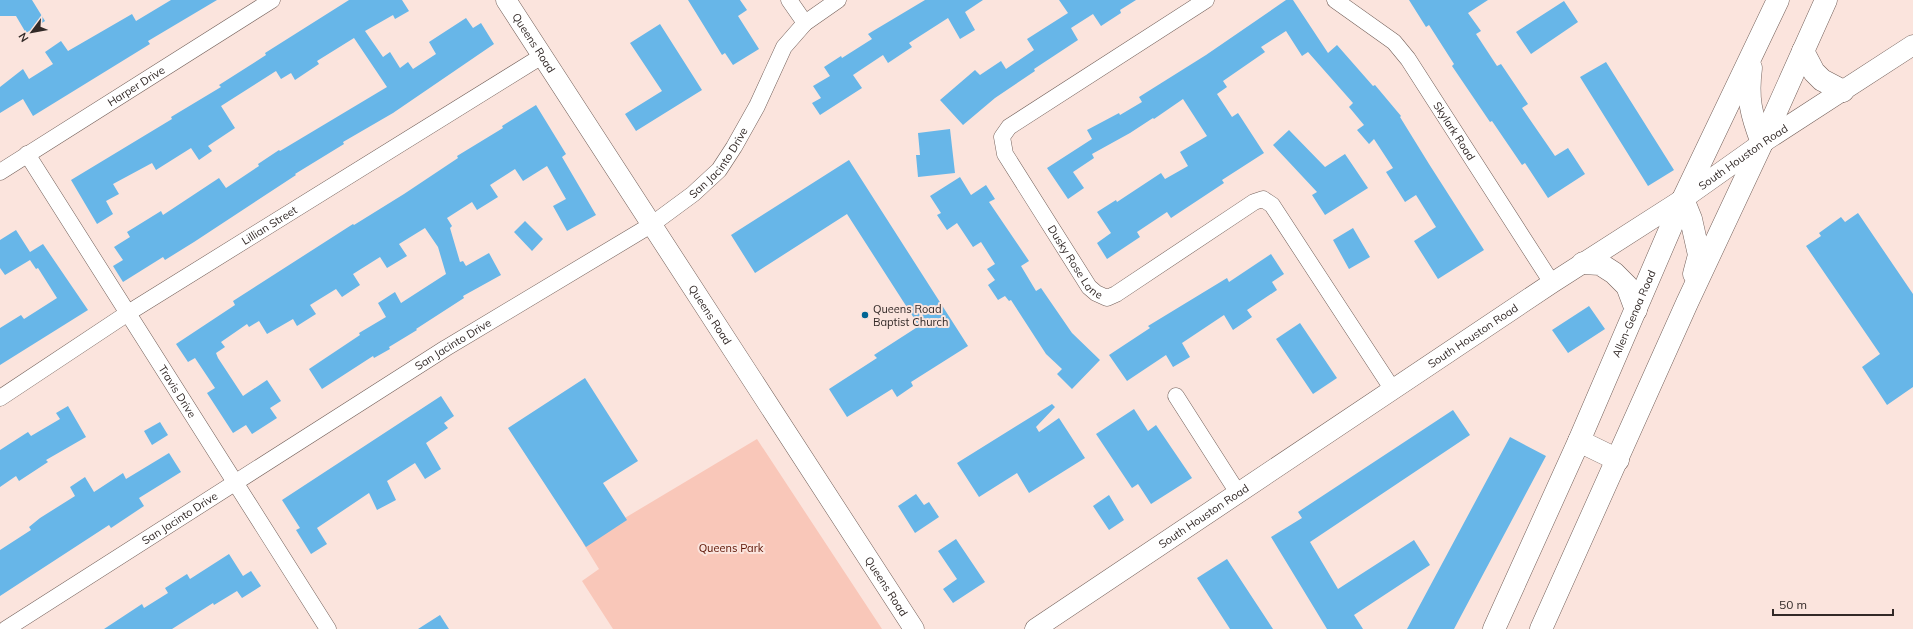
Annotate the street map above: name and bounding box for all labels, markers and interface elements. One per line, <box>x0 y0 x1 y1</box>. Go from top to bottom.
street label: Queens Road <box>509 10 558 75</box>
north arrow <box>12 12 52 52</box>
text: N <box>15 30 32 45</box>
street label: Harper Drive <box>105 63 167 109</box>
street label: Skylark Road <box>1430 99 1478 163</box>
street label: South Houston Road <box>1696 121 1790 193</box>
street label: San Jacinto Drive <box>686 125 751 201</box>
street label: Lillian Street <box>239 203 300 248</box>
street label: Dusky Rose Lane <box>1045 222 1105 302</box>
street label: Allen-Genoa Road <box>1609 268 1659 359</box>
street label: Queens Road <box>686 282 735 347</box>
street label: South Houston Road <box>1425 301 1521 371</box>
place label: Queens Road Baptist Church <box>873 302 948 329</box>
marker: Queens Road Baptist Church <box>860 310 870 320</box>
street label: San Jacinto Drive <box>412 316 494 373</box>
street label: Travis Drive <box>156 362 199 420</box>
street label: South Houston Road <box>1156 481 1251 551</box>
street label: San Jacinto Drive <box>139 489 220 547</box>
park label: Queens Park <box>699 541 764 555</box>
street label: Queens Road <box>862 554 911 619</box>
scale bar <box>1773 591 1893 617</box>
text: 50 m <box>1779 597 1807 612</box>

